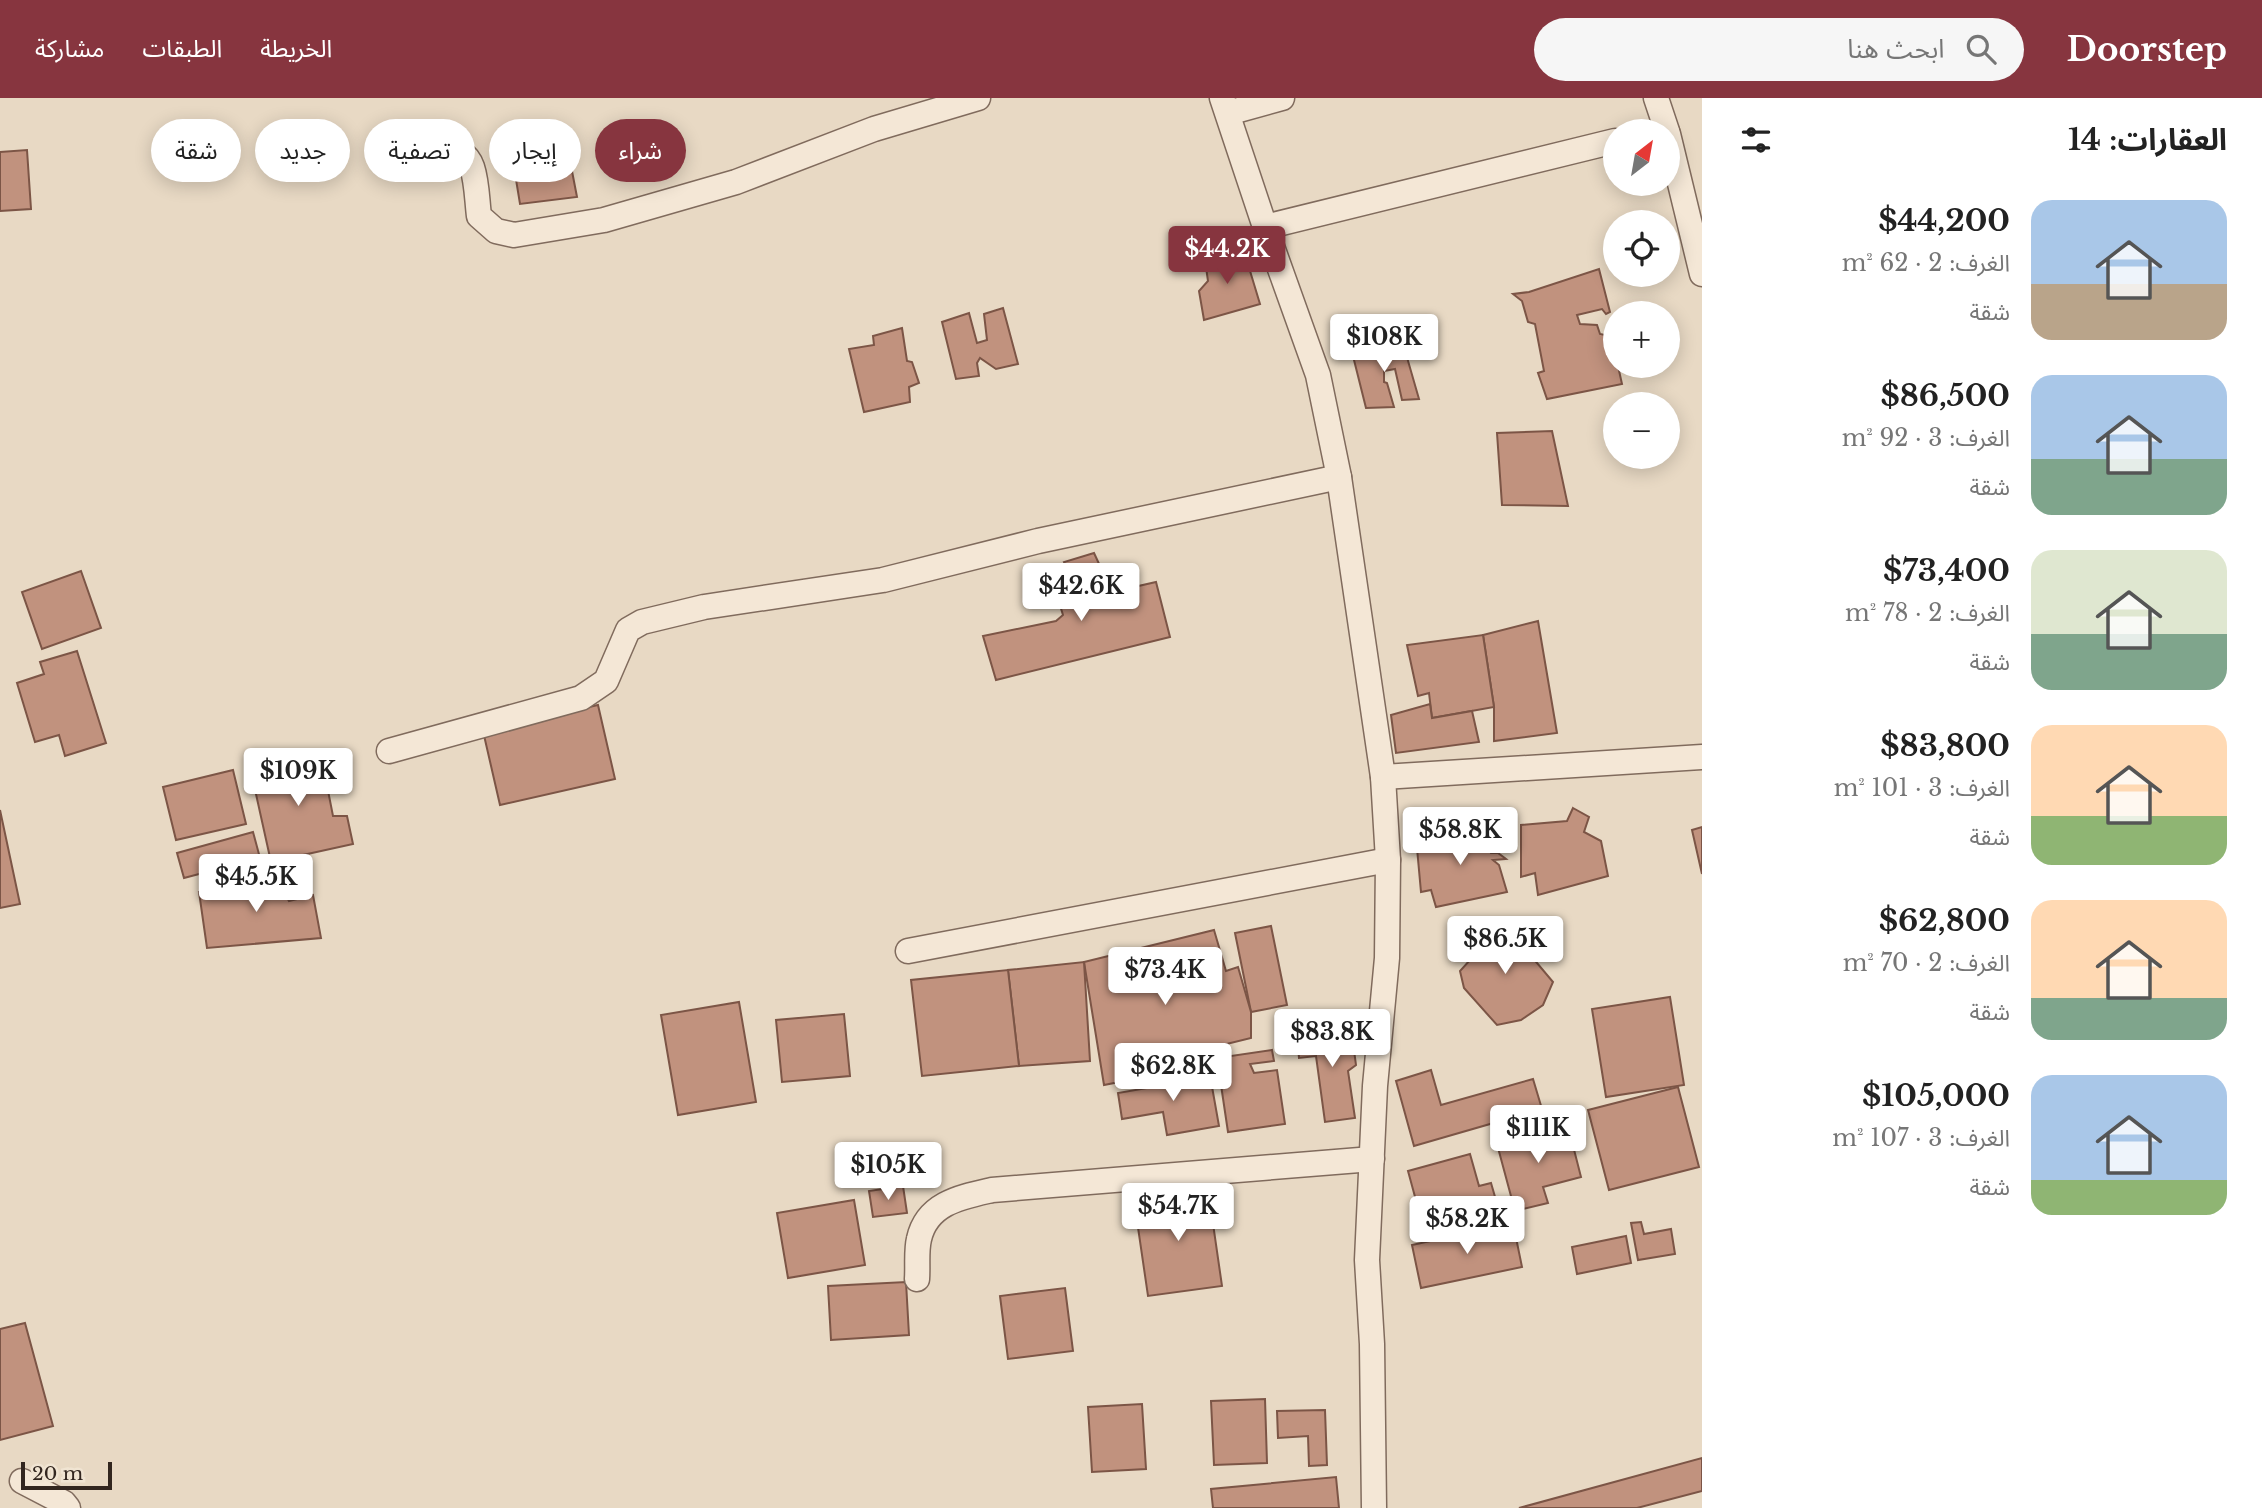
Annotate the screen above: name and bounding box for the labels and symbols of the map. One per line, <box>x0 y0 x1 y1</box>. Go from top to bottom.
north arrow <box>1603 119 1680 196</box>
pin: $44.2K <box>1170 226 1284 286</box>
pin: $108K <box>1335 314 1433 374</box>
pin: $42.6K <box>1024 564 1138 623</box>
pin: $109K <box>249 748 347 808</box>
pin: $58.8K <box>1403 808 1517 867</box>
pin: $45.5K <box>199 854 313 914</box>
pin: $86.5K <box>1448 916 1562 976</box>
pin: $73.4K <box>1108 948 1222 1007</box>
pin: $83.8K <box>1275 1010 1389 1069</box>
pin: $62.8K <box>1116 1044 1230 1103</box>
pin: $111K <box>1489 1105 1587 1165</box>
pin: $105K <box>839 1142 937 1202</box>
pin: $54.7K <box>1121 1184 1235 1243</box>
pin: $58.2K <box>1410 1196 1524 1256</box>
scale bar <box>21 1459 112 1491</box>

